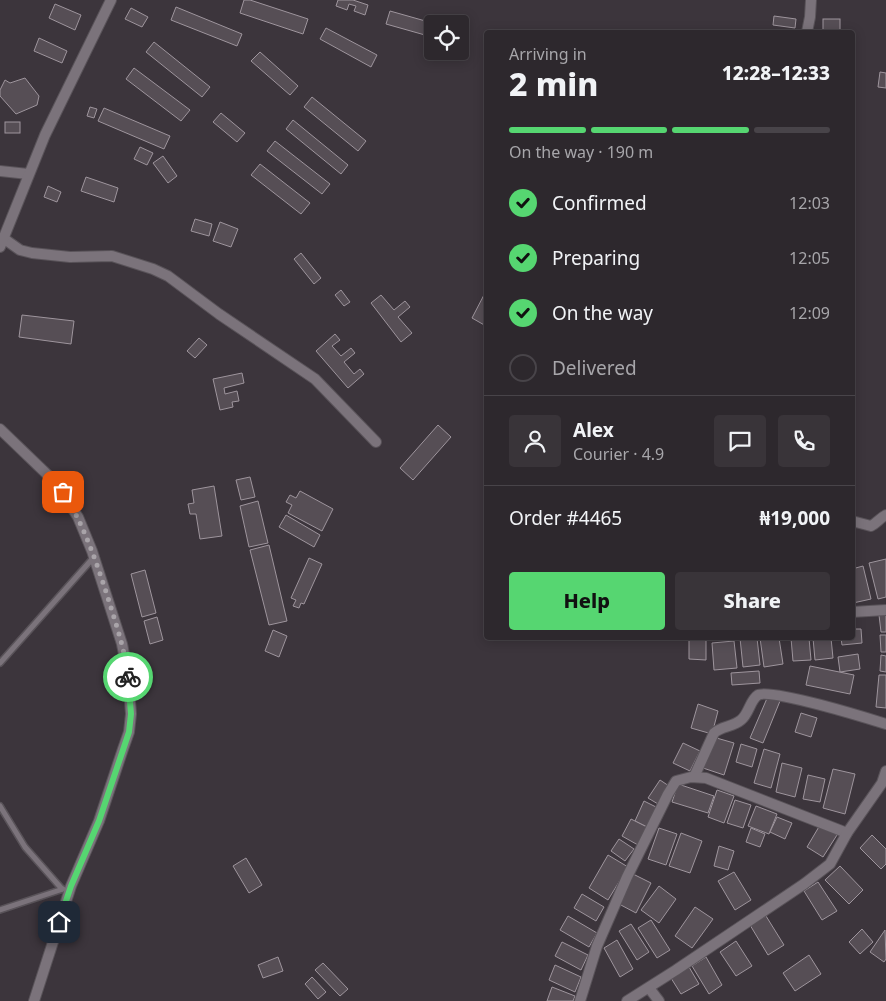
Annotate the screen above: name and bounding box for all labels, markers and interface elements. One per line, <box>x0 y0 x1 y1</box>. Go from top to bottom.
map controls <box>424 15 469 60</box>
button: locate <box>424 15 469 60</box>
text: Arriving in <box>509 43 587 65</box>
text: 12:28–12:33 <box>722 60 830 86</box>
text: 2 min <box>509 62 598 105</box>
text: On the way · 190 m <box>509 141 653 163</box>
icon: check <box>509 189 537 217</box>
text: Confirmed <box>552 190 647 216</box>
text: 12:03 <box>789 192 830 214</box>
icon: check <box>509 244 537 272</box>
text: Preparing <box>552 245 640 271</box>
text: 12:05 <box>789 247 830 269</box>
icon: check <box>509 299 537 327</box>
text: On the way <box>552 300 653 326</box>
text: 12:09 <box>789 302 830 324</box>
text: Delivered <box>552 355 637 381</box>
button: person <box>509 415 561 467</box>
button: chat <box>714 415 766 467</box>
button: phone <box>778 415 830 467</box>
text: Alex <box>573 417 614 443</box>
text: Courier · 4.9 <box>573 443 664 465</box>
pin <box>42 471 84 513</box>
icon: bag <box>49 478 77 506</box>
text: Order #4465 <box>509 505 622 531</box>
text: ₦19,000 <box>759 505 830 531</box>
button: Help <box>509 572 665 630</box>
button: Share <box>675 572 830 630</box>
courier <box>103 652 153 702</box>
icon: bike <box>114 663 142 691</box>
pin <box>38 901 80 943</box>
icon: home <box>45 908 73 936</box>

